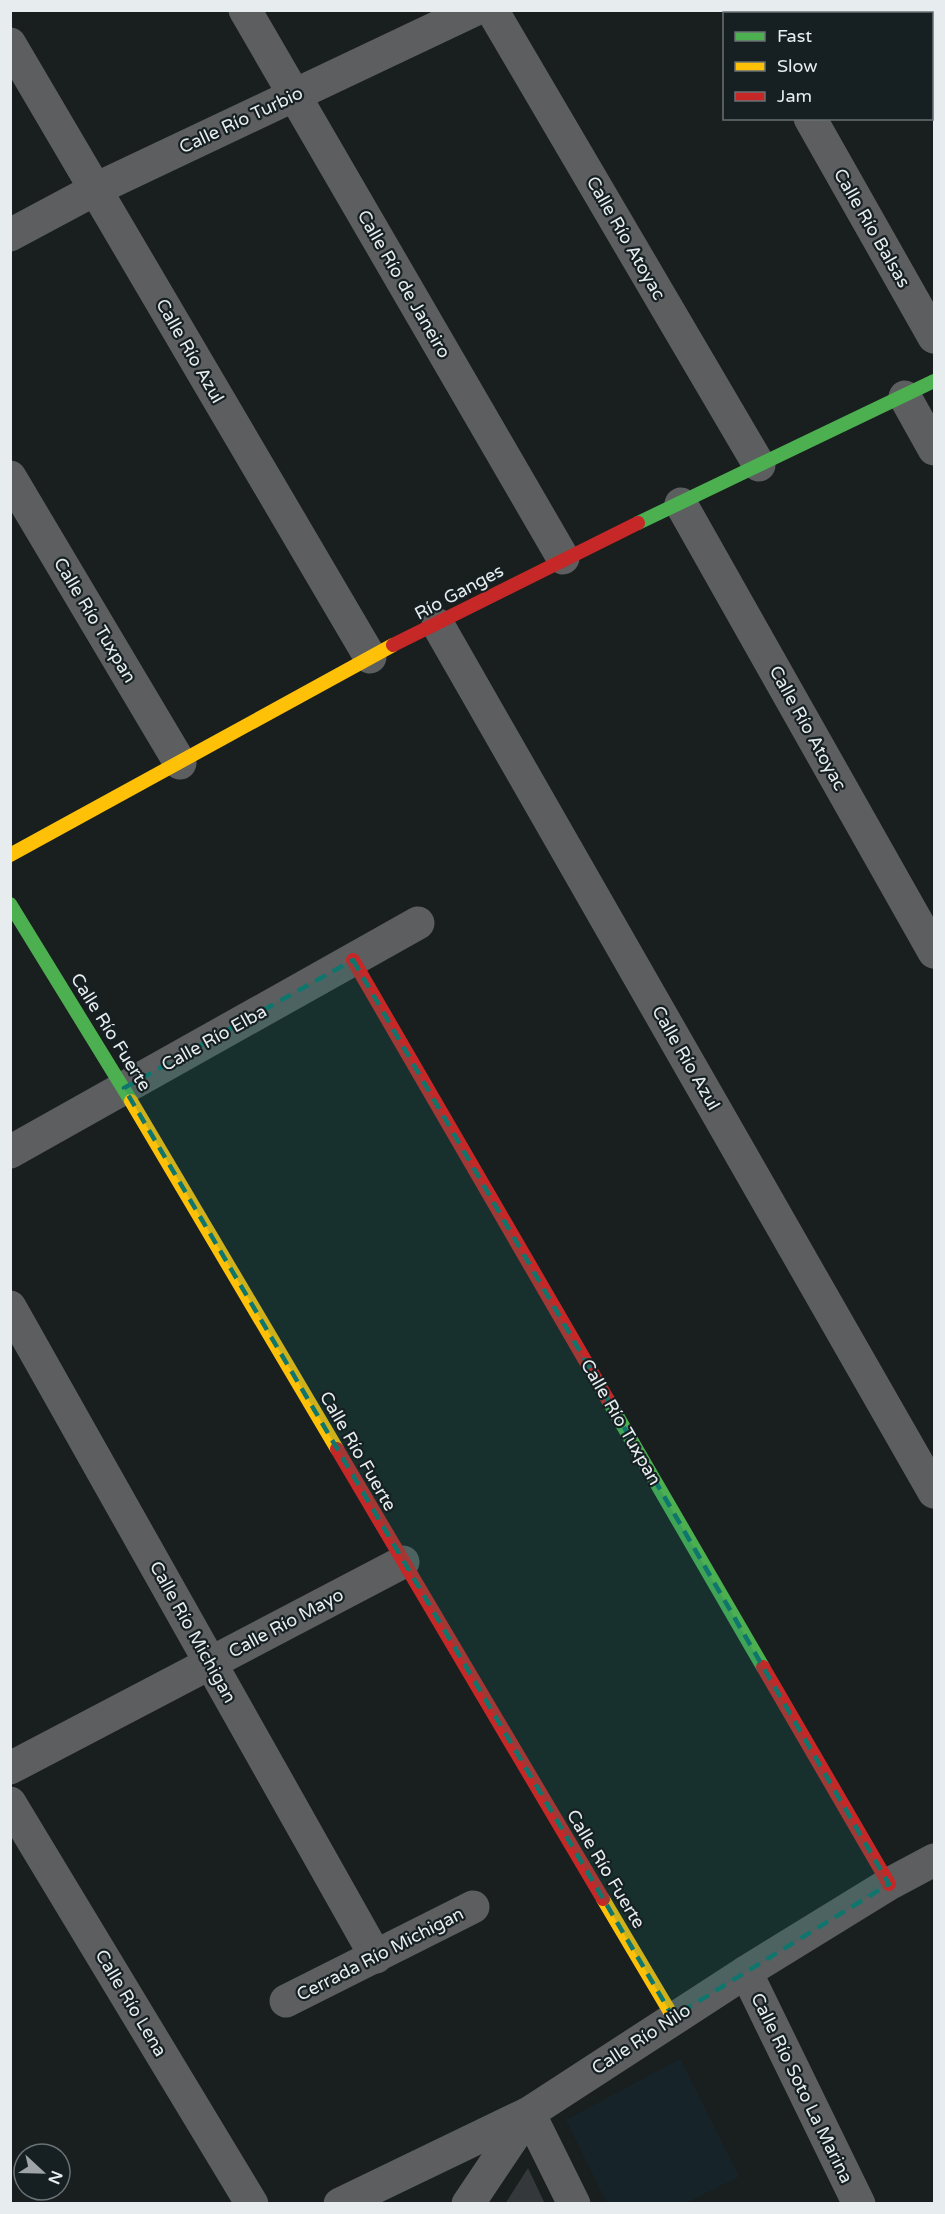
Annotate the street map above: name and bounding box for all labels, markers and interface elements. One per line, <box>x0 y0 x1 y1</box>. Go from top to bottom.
legend <box>723 12 933 120</box>
text: Fast <box>777 25 812 47</box>
text: Slow <box>777 55 818 77</box>
street label: Calle Río Turbio <box>176 82 306 158</box>
text: Jam <box>777 85 812 107</box>
street label: Calle Río Balsas <box>829 165 915 291</box>
street label: Calle Río Atoyac <box>582 172 670 304</box>
street label: Calle Río de Janeiro <box>353 206 455 362</box>
street label: Calle Río Azul <box>151 295 229 407</box>
street label: Calle Río Tuxpan <box>49 553 141 687</box>
street label: Río Ganges <box>411 559 507 625</box>
street label: Calle Río Atoyac <box>765 662 851 794</box>
street label: Calle Río Fuerte <box>66 969 156 1095</box>
street label: Calle Río Elba <box>158 1000 270 1076</box>
street label: Calle Río Azul <box>647 1002 725 1114</box>
street label: Calle Río Tuxpan <box>576 1355 666 1489</box>
street label: Calle Río Fuerte <box>315 1387 401 1515</box>
street label: Calle Río Michigan <box>145 1557 241 1707</box>
street label: Calle Río Mayo <box>225 1583 347 1663</box>
street label: Calle Río Fuerte <box>562 1806 650 1932</box>
street label: Cerrada Río Michigan <box>293 1902 467 2006</box>
street label: Calle Río Lena <box>90 1945 172 2061</box>
street label: Calle Río Soto La Marina <box>746 1989 858 2187</box>
street label: Calle Río Nilo <box>587 1999 695 2079</box>
north arrow <box>12 2142 72 2202</box>
text: N <box>43 2168 67 2187</box>

